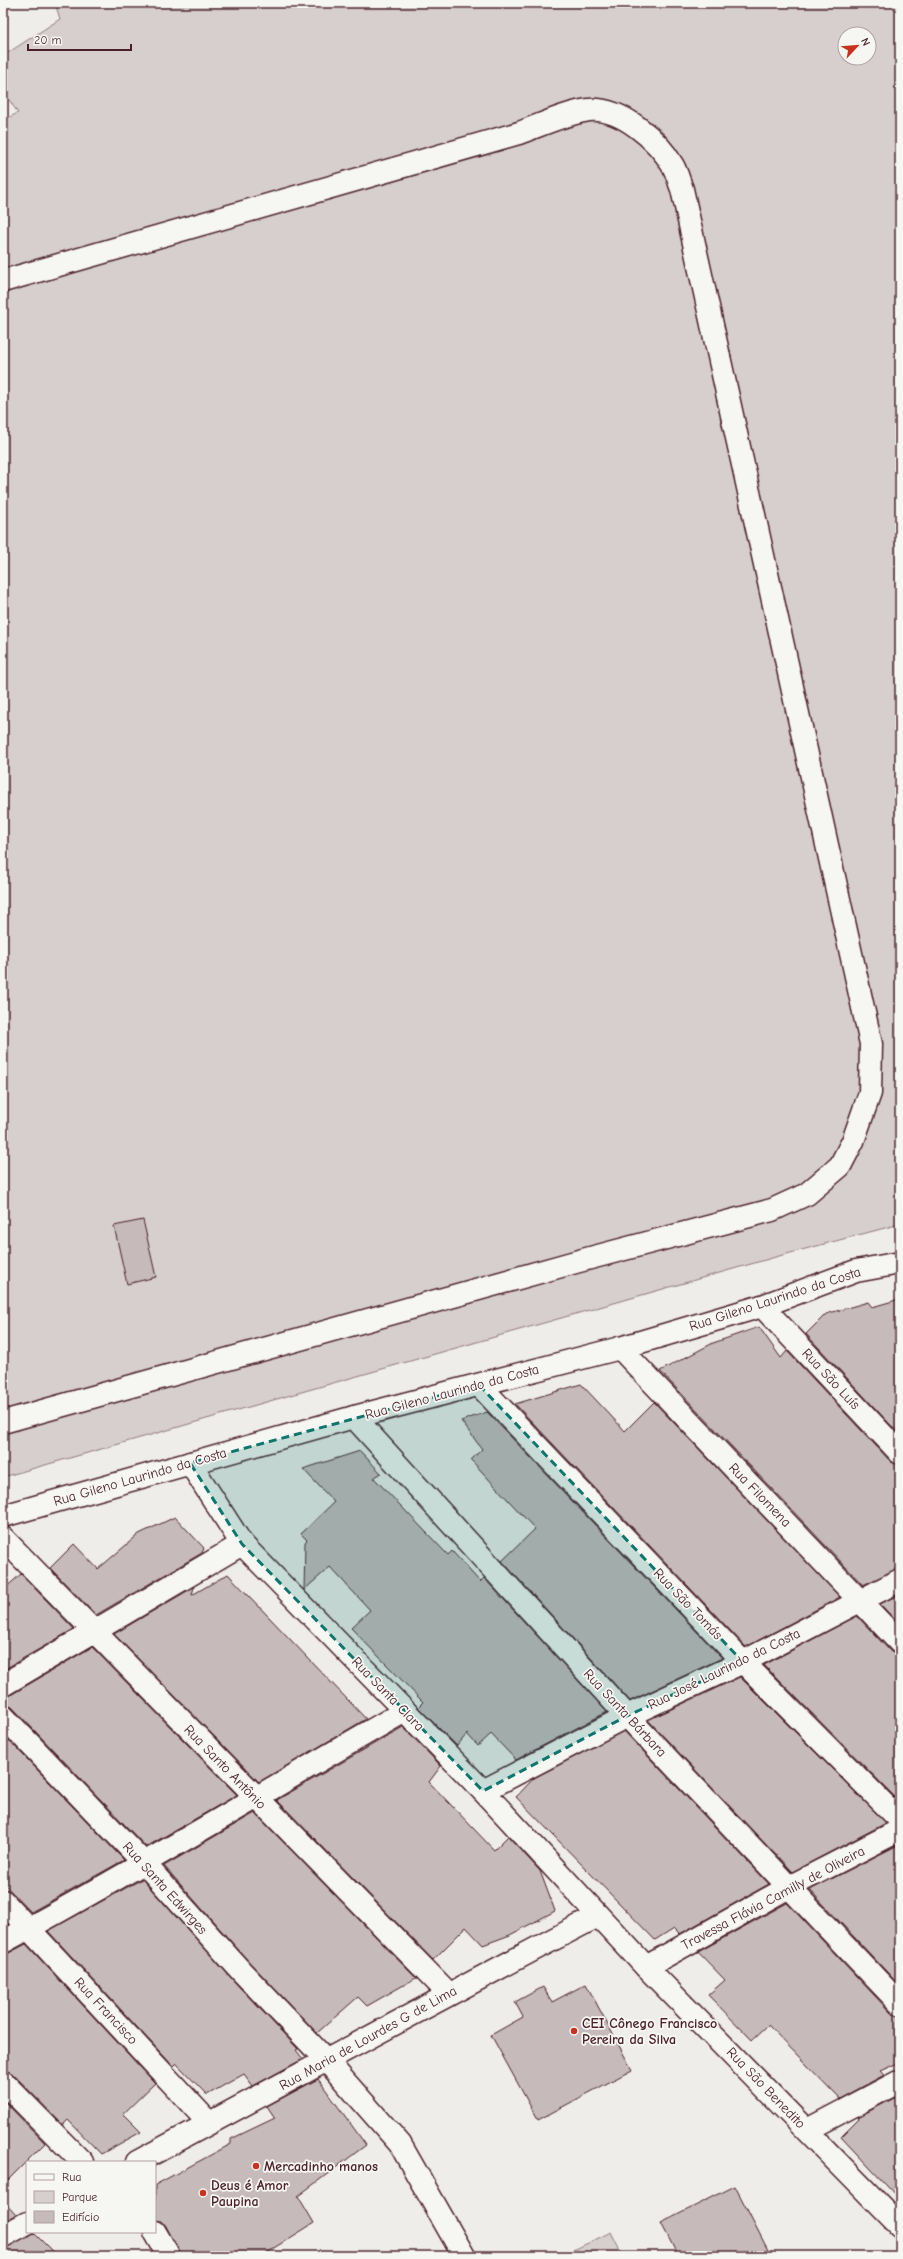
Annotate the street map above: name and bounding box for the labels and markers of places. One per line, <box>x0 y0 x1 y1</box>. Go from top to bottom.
place label: CEI Cônego Francisco Pereira da Silva <box>582 2015 717 2048</box>
marker: CEI Cônego Francisco Pereira da Silva <box>569 2026 579 2036</box>
place label: Mercadinho manos <box>264 2158 378 2175</box>
marker: Mercadinho manos <box>251 2161 261 2171</box>
place label: Deus é Amor Paupina <box>211 2177 289 2210</box>
marker: Deus é Amor Paupina <box>198 2188 208 2198</box>

